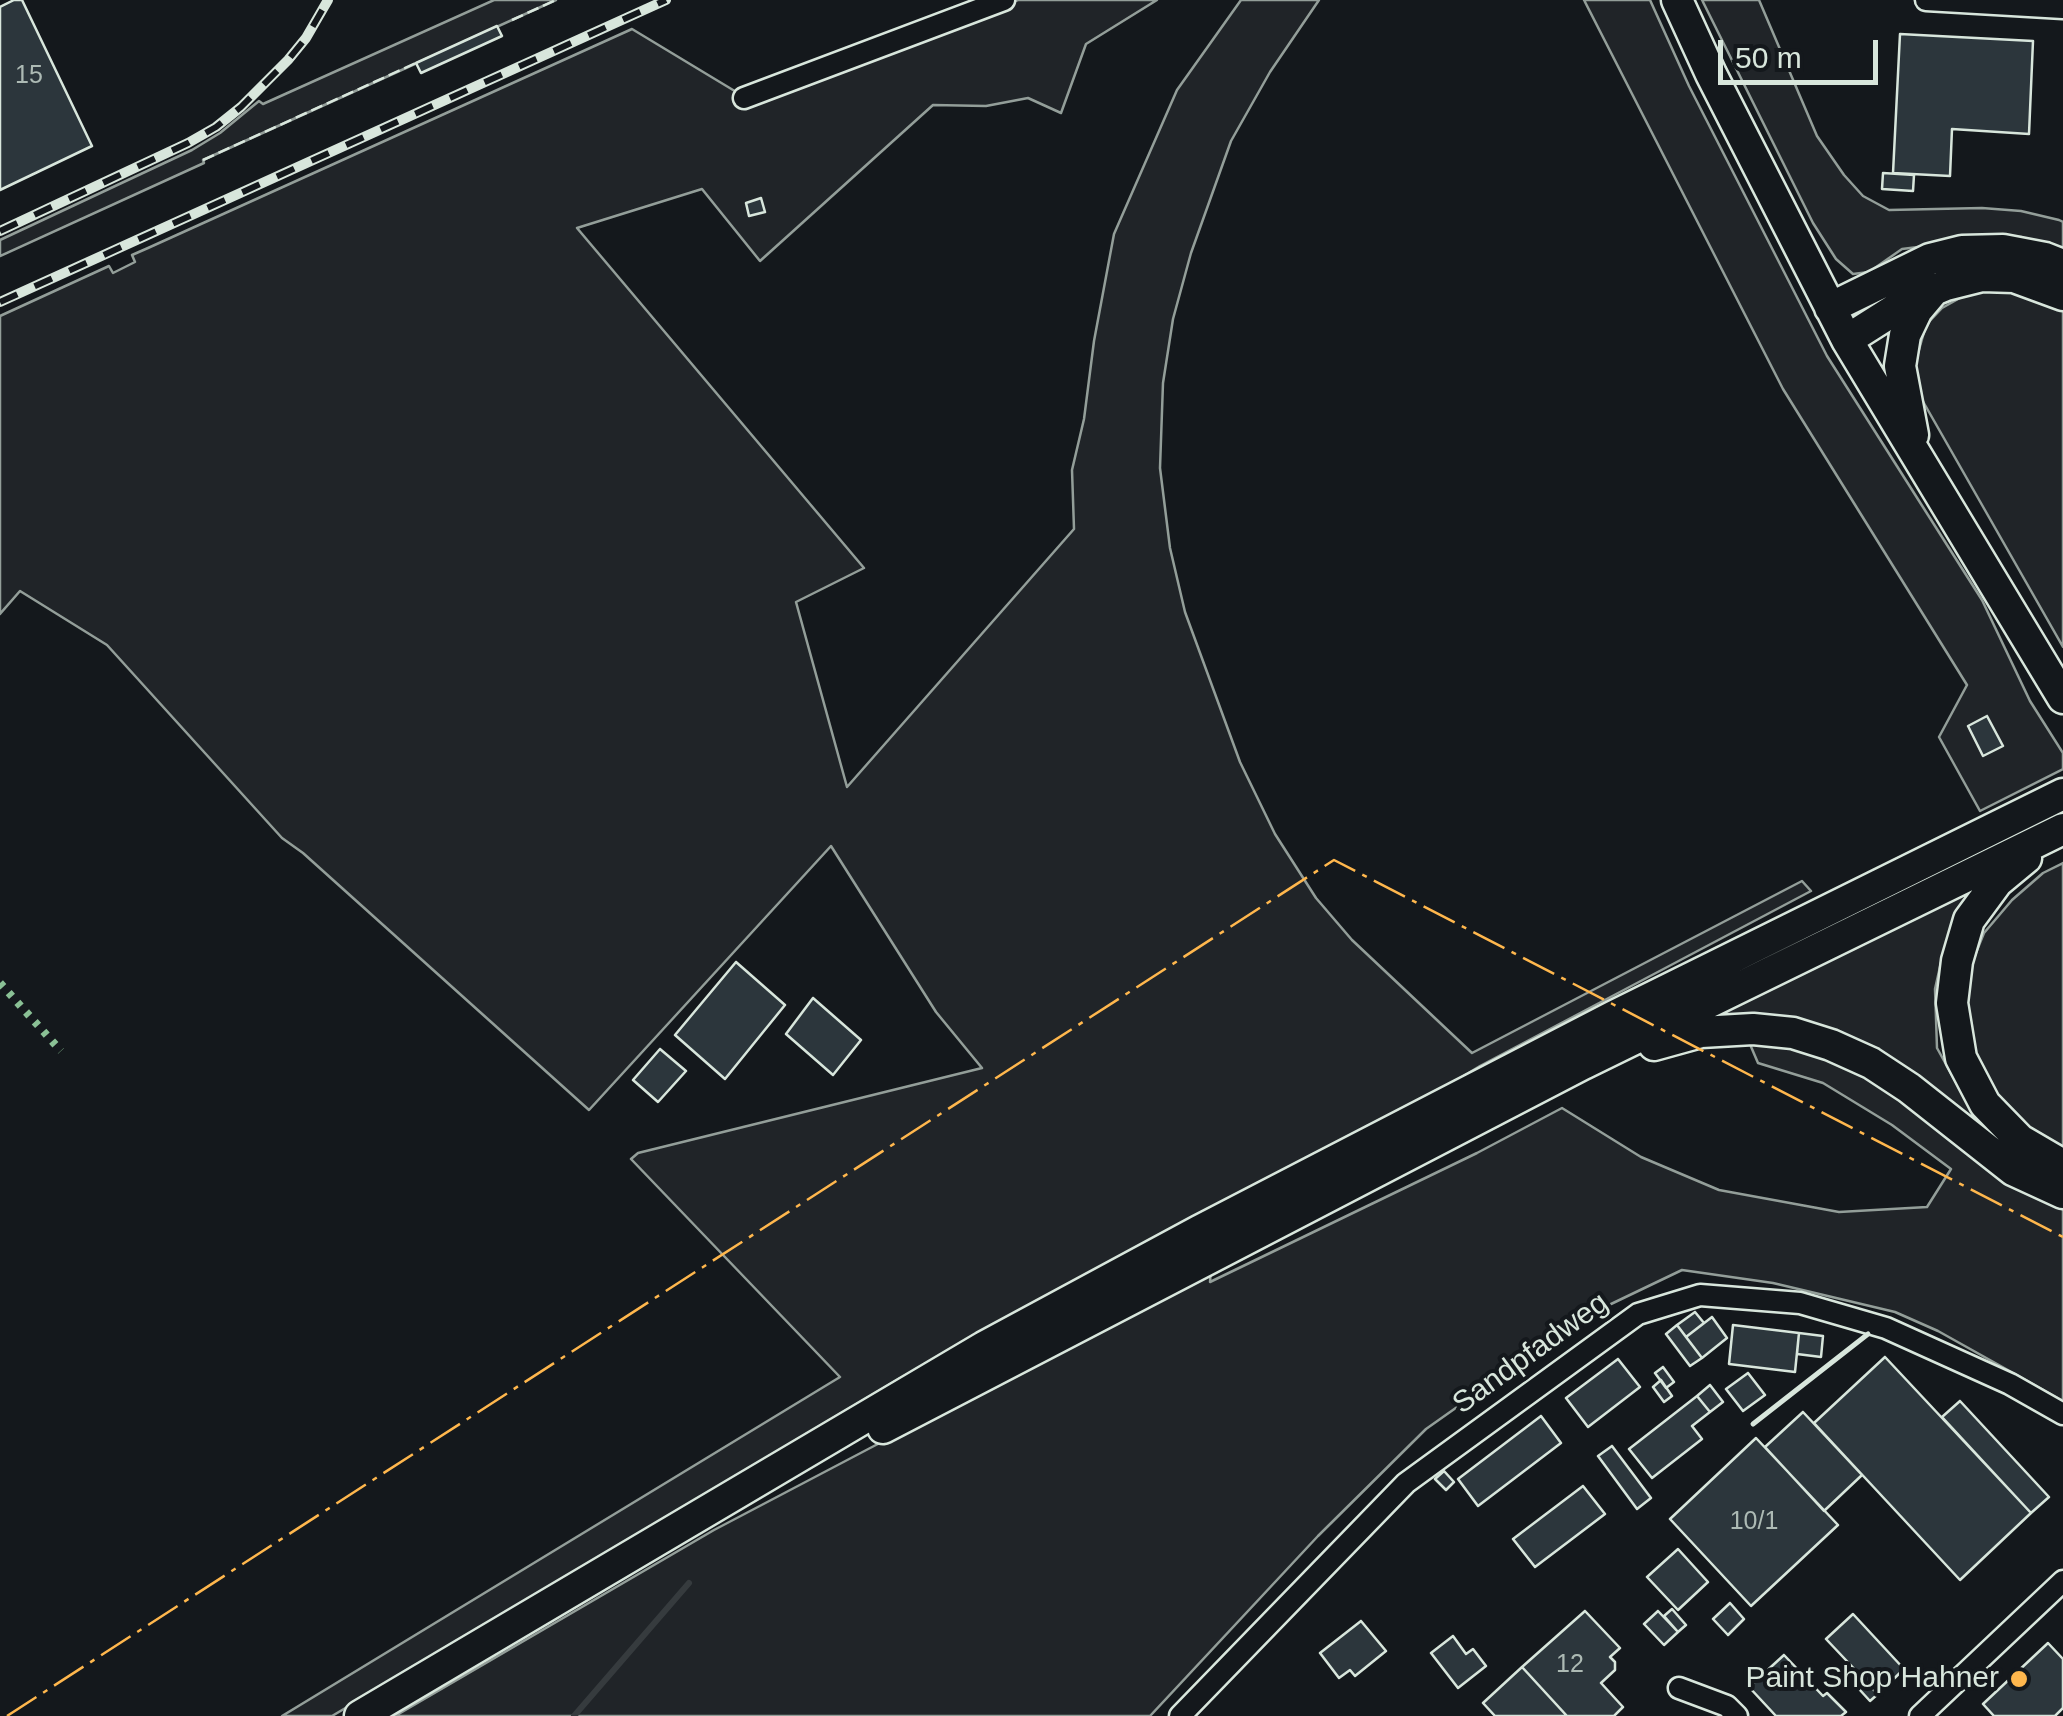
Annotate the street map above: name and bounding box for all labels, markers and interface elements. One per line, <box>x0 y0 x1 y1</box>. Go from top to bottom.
scale bar <box>1723 20 1883 82</box>
text: 50 m <box>1735 41 1802 74</box>
house number: 15 <box>15 61 43 91</box>
street label: Sandpfadweg <box>1446 1286 1616 1422</box>
house number: 10/1 <box>1730 1507 1778 1537</box>
house number: 12 <box>1556 1650 1584 1680</box>
place label: Paint Shop Hahner <box>1745 1661 1999 1697</box>
marker: Paint Shop Hahner <box>2008 1668 2030 1690</box>

